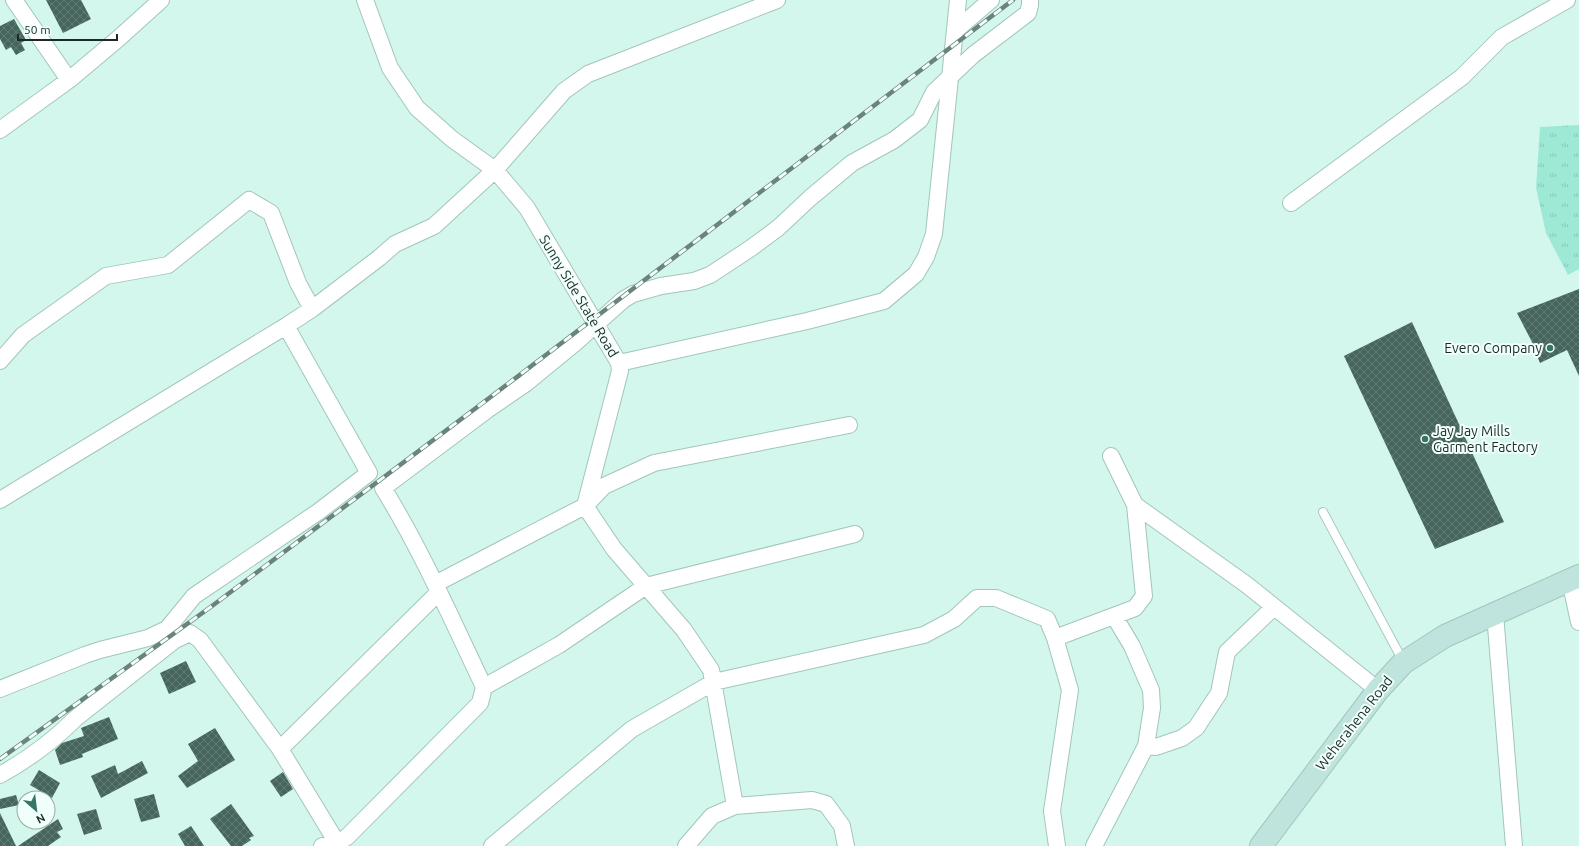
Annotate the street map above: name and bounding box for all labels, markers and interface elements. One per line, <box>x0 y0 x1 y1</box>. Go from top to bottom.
scale bar <box>18 16 117 42</box>
text: 50 m <box>24 23 51 36</box>
street label: Sunny Side State Road <box>536 232 622 360</box>
place label: Evero Company <box>1444 340 1542 356</box>
marker: Evero Company <box>1545 343 1555 353</box>
place label: Jay Jay Mills Garment Factory <box>1433 423 1538 455</box>
marker: Jay Jay Mills Garment Factory <box>1420 434 1430 444</box>
street label: Weherahena Road <box>1312 673 1396 773</box>
north arrow <box>16 790 56 830</box>
text: N <box>34 812 47 826</box>

